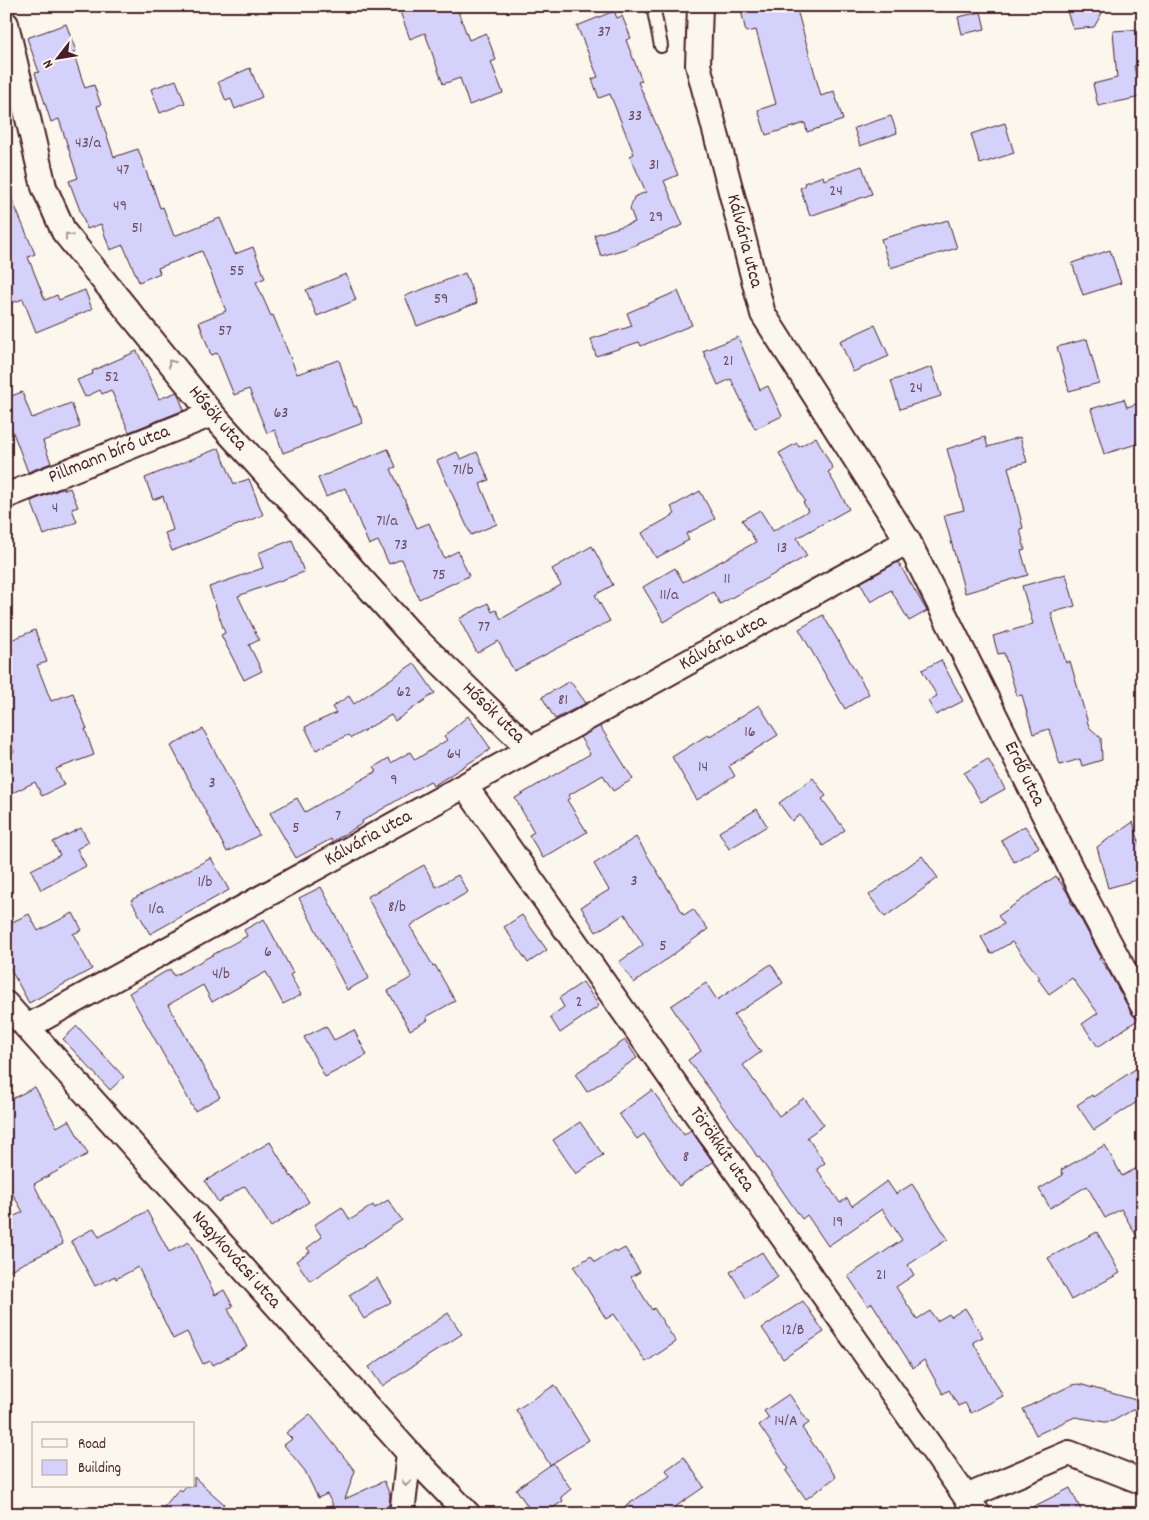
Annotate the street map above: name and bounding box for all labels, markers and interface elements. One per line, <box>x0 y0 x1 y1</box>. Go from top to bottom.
house number: 37 <box>597 21 611 44</box>
north arrow <box>32 32 82 82</box>
text: N <box>38 55 59 72</box>
house number: 33 <box>628 105 642 128</box>
house number: 43/a <box>75 132 101 155</box>
house number: 31 <box>649 154 659 177</box>
house number: 47 <box>117 159 129 182</box>
house number: 24 <box>829 180 843 203</box>
street label: Kálvária utca <box>719 191 769 292</box>
house number: 49 <box>113 195 127 218</box>
house number: 29 <box>649 206 663 229</box>
house number: 51 <box>132 217 142 240</box>
one-way arrow <box>66 233 74 242</box>
house number: 55 <box>230 260 244 283</box>
house number: 59 <box>434 288 448 311</box>
house number: 57 <box>218 320 232 343</box>
house number: 21 <box>723 350 733 373</box>
one-way arrow <box>167 359 176 368</box>
house number: 52 <box>105 366 119 389</box>
house number: 24 <box>909 377 923 400</box>
street label: Hősök utca <box>181 380 254 458</box>
house number: 63 <box>274 402 288 425</box>
street label: Pillmann bíró utca <box>44 418 175 491</box>
house number: 71/b <box>452 459 474 482</box>
house number: 4 <box>52 497 58 520</box>
house number: 71/a <box>376 510 398 533</box>
house number: 73 <box>394 534 408 557</box>
house number: 13 <box>777 537 787 560</box>
house number: 75 <box>432 564 446 587</box>
house number: 11 <box>723 568 731 591</box>
house number: 11/a <box>659 584 679 607</box>
street label: Kálvária utca <box>675 608 773 678</box>
house number: 77 <box>478 616 490 639</box>
street label: Hősök utca <box>455 676 532 751</box>
house number: 62 <box>397 681 411 704</box>
house number: 81 <box>558 689 568 712</box>
house number: 16 <box>744 721 756 744</box>
street label: Erdő utca <box>996 737 1052 812</box>
house number: 64 <box>447 743 461 766</box>
house number: 14 <box>698 756 708 779</box>
house number: 9 <box>390 769 398 792</box>
house number: 3 <box>208 772 216 795</box>
street label: Kálvária utca <box>320 803 418 874</box>
house number: 7 <box>335 805 341 828</box>
house number: 5 <box>292 817 300 840</box>
house number: 3 <box>630 870 638 893</box>
house number: 1/b <box>198 871 213 894</box>
house number: 8/b <box>388 896 406 919</box>
house number: 1/a <box>148 898 164 921</box>
house number: 5 <box>659 935 667 958</box>
house number: 6 <box>264 941 272 964</box>
house number: 4/b <box>212 963 230 986</box>
house number: 2 <box>576 991 583 1014</box>
street label: Törökkút utca <box>682 1102 761 1199</box>
house number: 8 <box>683 1146 689 1169</box>
street label: Nagykovácsi utca <box>185 1205 288 1316</box>
house number: 19 <box>833 1211 843 1234</box>
house number: 21 <box>876 1264 886 1287</box>
house number: 12/B <box>782 1319 804 1342</box>
house number: 14/A <box>774 1410 798 1433</box>
legend <box>32 1422 195 1488</box>
text: Road <box>78 1434 106 1456</box>
text: Building <box>78 1458 121 1480</box>
one-way arrow <box>401 1480 412 1488</box>

